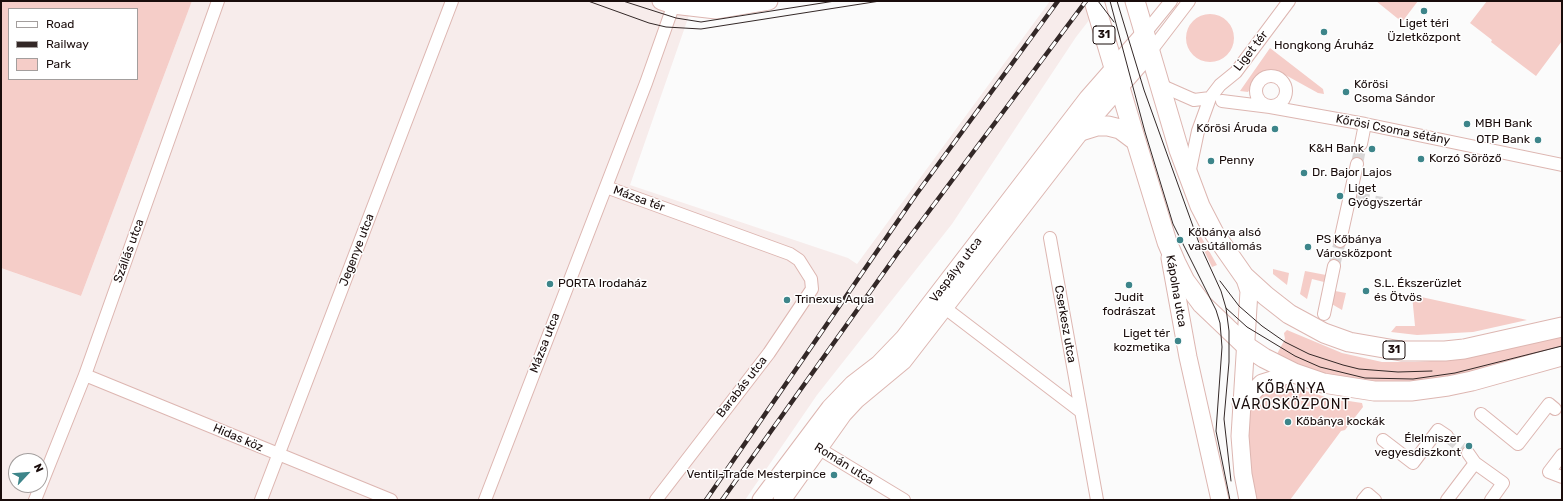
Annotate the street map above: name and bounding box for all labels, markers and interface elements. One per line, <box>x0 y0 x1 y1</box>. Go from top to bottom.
marker: Liget téri Üzletközpont <box>1419 6 1429 16</box>
legend <box>8 8 138 80</box>
text: Road <box>46 17 74 31</box>
place label: Liget téri Üzletközpont <box>1387 17 1461 45</box>
road number: 31 <box>1093 26 1115 44</box>
marker: Hongkong Áruház <box>1319 27 1329 37</box>
street label: Liget tér <box>1231 28 1271 74</box>
text: Railway <box>46 37 89 51</box>
place label: Hongkong Áruház <box>1274 39 1374 53</box>
text: Park <box>46 57 71 71</box>
place label: Kőrösi Csoma Sándor <box>1354 78 1435 106</box>
marker: Kőrösi Csoma Sándor <box>1341 87 1351 97</box>
street label: Kőrösi Csoma sétány <box>1335 112 1451 148</box>
place label: MBH Bank <box>1475 117 1532 131</box>
marker: MBH Bank <box>1462 119 1472 129</box>
place label: Kőrösi Áruda <box>1196 122 1267 136</box>
marker: Kőrösi Áruda <box>1270 124 1280 134</box>
place label: OTP Bank <box>1476 133 1530 147</box>
marker: OTP Bank <box>1533 135 1543 145</box>
place label: K&H Bank <box>1309 142 1364 156</box>
marker: K&H Bank <box>1367 144 1377 154</box>
place label: Korzó Söröző <box>1429 152 1502 166</box>
place label: Penny <box>1219 154 1254 168</box>
marker: Korzó Söröző <box>1416 154 1426 164</box>
marker: Penny <box>1206 156 1216 166</box>
place label: Dr. Bajor Lajos <box>1312 166 1392 180</box>
marker: Dr. Bajor Lajos <box>1299 168 1309 178</box>
place label: Liget Gyógyszertár <box>1348 182 1422 210</box>
street label: Mázsa tér <box>611 183 667 215</box>
marker: Liget Gyógyszertár <box>1335 191 1345 201</box>
street label: Jegenye utca <box>337 212 377 288</box>
street label: Szállás utca <box>111 217 147 285</box>
place label: Kőbánya alsó vasútállomás <box>1188 226 1262 254</box>
place label: PS Kőbánya Városközpont <box>1316 233 1392 261</box>
street label: Vaspálya utca <box>927 235 985 305</box>
marker: Kőbánya alsó vasútállomás <box>1175 235 1185 245</box>
marker: PS Kőbánya Városközpont <box>1303 242 1313 252</box>
street label: Kápolna utca <box>1163 254 1189 328</box>
place label: PORTA Irodaház <box>558 277 647 291</box>
place label: S.L. Ékszerüzlet és Ötvös <box>1374 277 1462 305</box>
marker: PORTA Irodaház <box>545 279 555 289</box>
marker: Judit fodrászat <box>1124 280 1134 290</box>
street label: Cserkesz utca <box>1051 284 1079 364</box>
marker: S.L. Ékszerüzlet és Ötvös <box>1361 286 1371 296</box>
place label: Judit fodrászat <box>1102 291 1156 319</box>
place label: Trinexus Aqua <box>795 293 874 307</box>
marker: Trinexus Aqua <box>782 295 792 305</box>
street label: Mázsa utca <box>527 311 563 375</box>
place label: Liget tér kozmetika <box>1114 327 1170 355</box>
marker: Liget tér kozmetika <box>1173 336 1183 346</box>
road number: 31 <box>1383 341 1405 359</box>
street label: Barabás utca <box>714 354 770 420</box>
district label: KŐBÁNYA VÁROSKÖZPONT <box>1231 381 1351 414</box>
place label: Kőbánya kockák <box>1296 415 1385 429</box>
marker: Kőbánya kockák <box>1283 417 1293 427</box>
street label: Hidas köz <box>211 421 265 455</box>
place label: Élelmiszer vegyesdiszkont <box>1375 432 1461 460</box>
street label: Román utca <box>812 440 876 488</box>
marker: Élelmiszer vegyesdiszkont <box>1464 441 1474 451</box>
north arrow <box>8 453 48 493</box>
text: N <box>31 462 46 474</box>
place label: Ventil-Trade Mesterpince <box>686 468 826 482</box>
marker: Ventil-Trade Mesterpince <box>829 470 839 480</box>

